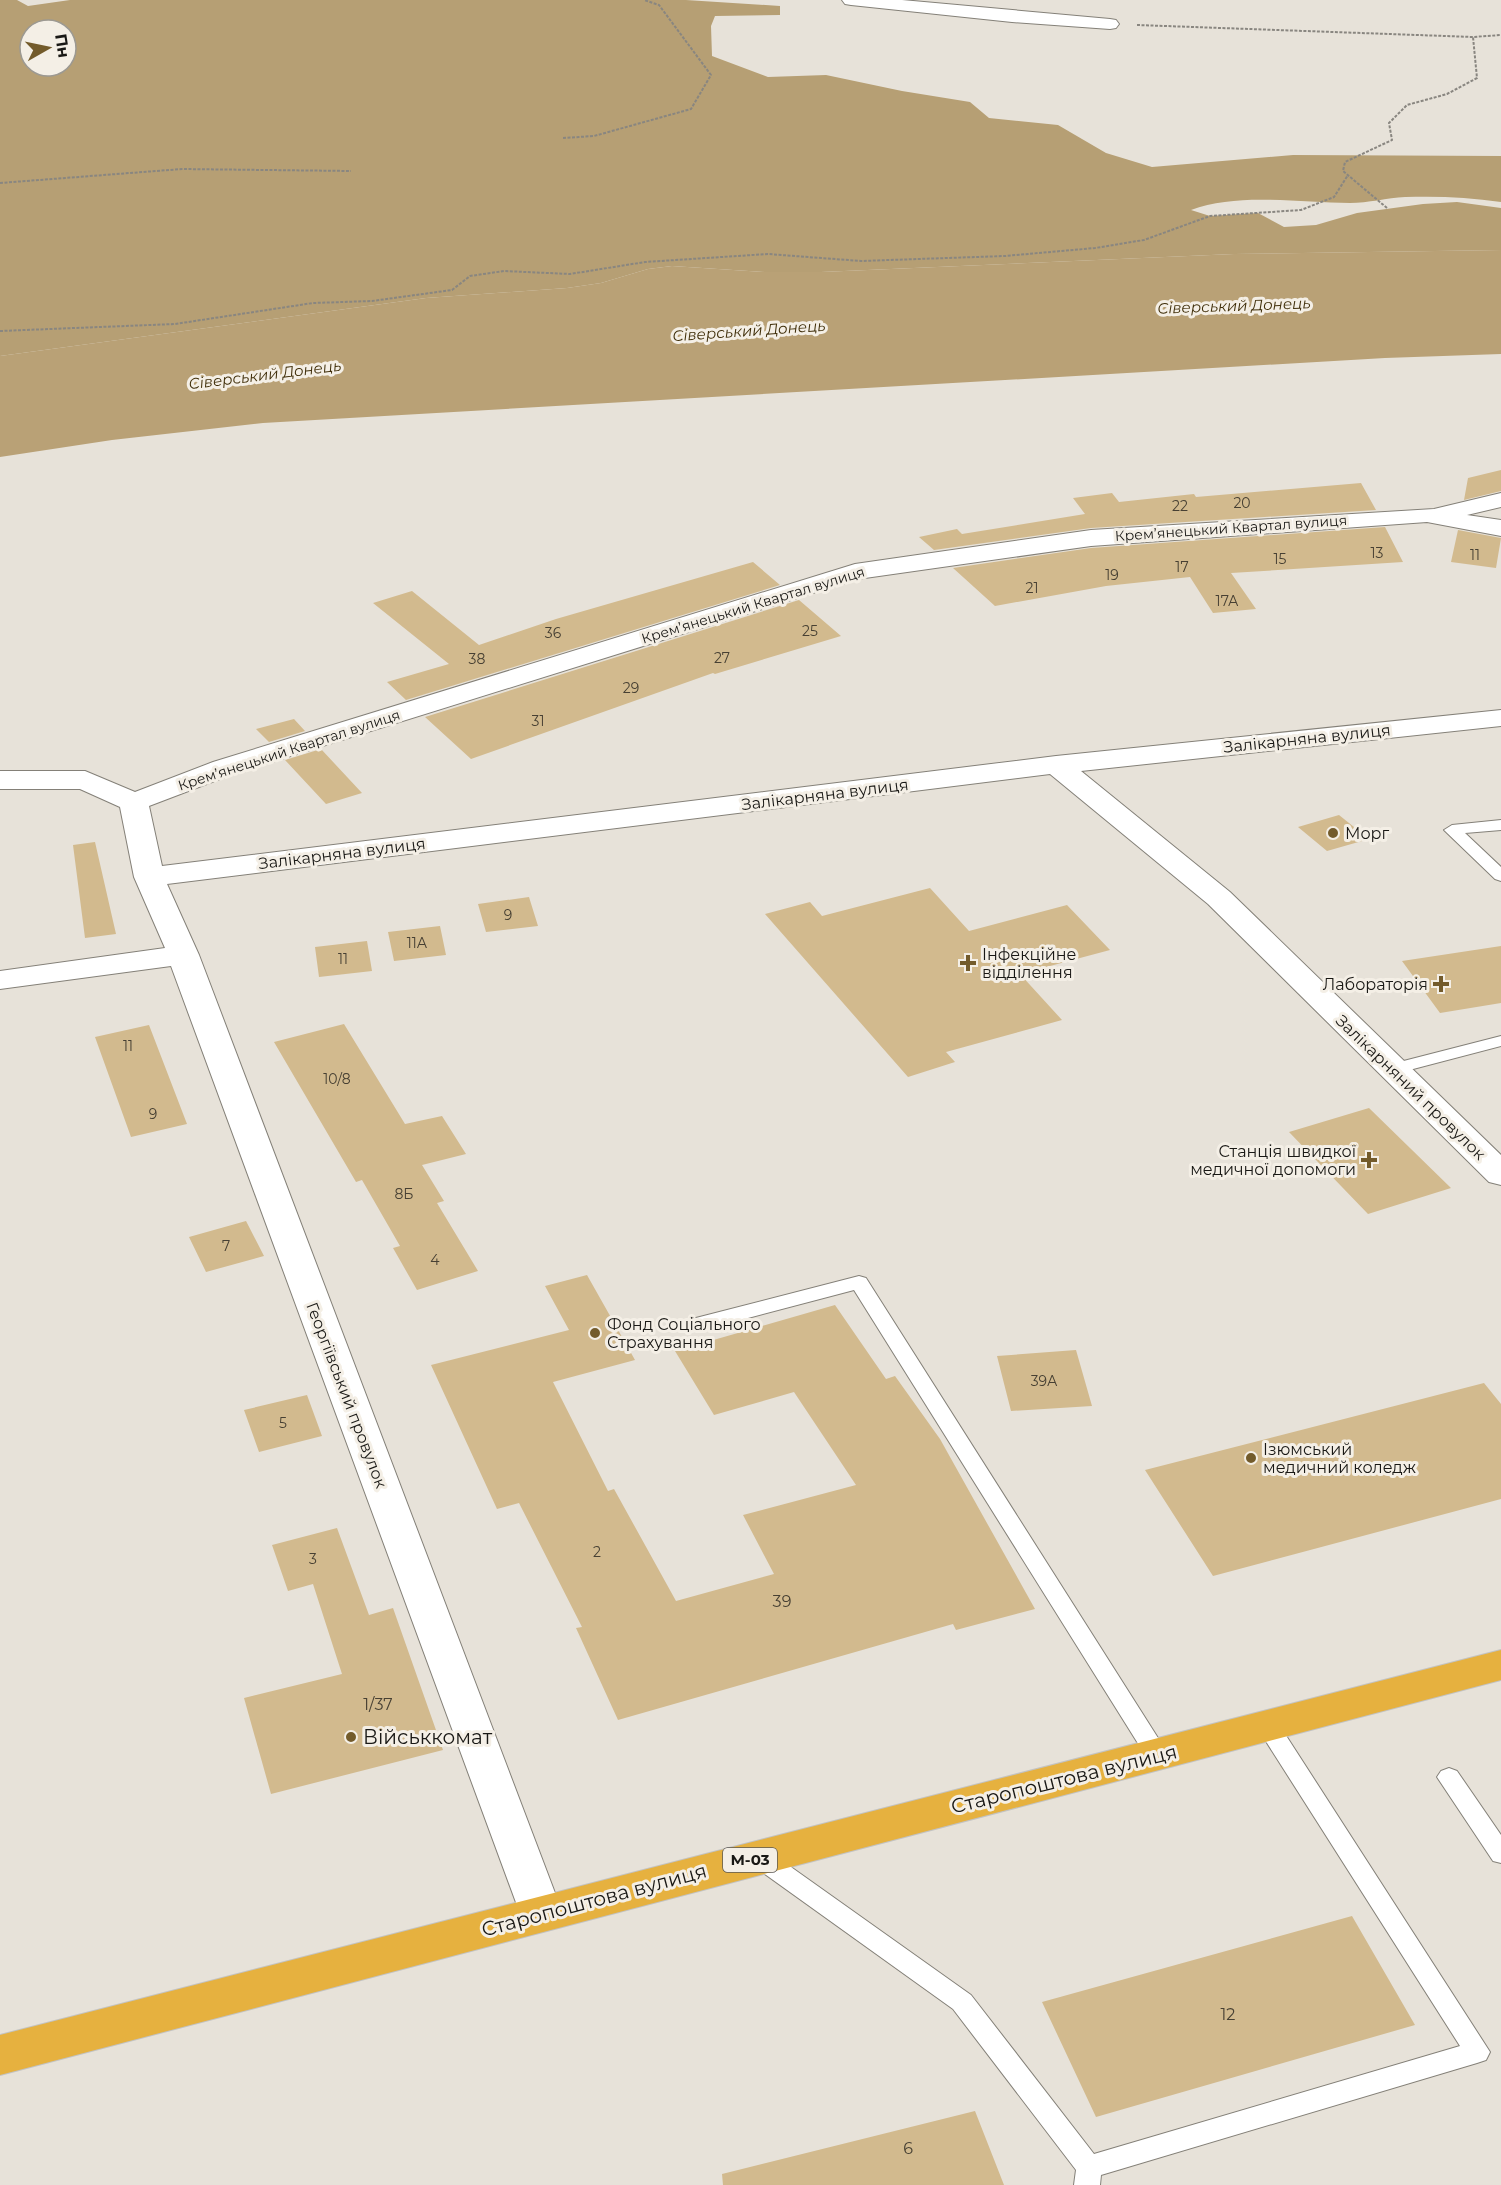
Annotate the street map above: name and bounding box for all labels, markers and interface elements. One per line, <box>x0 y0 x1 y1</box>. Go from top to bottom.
north arrow <box>18 18 78 78</box>
text: Пн <box>51 32 74 59</box>
water label: Сіверський Донець <box>1157 293 1311 318</box>
water label: Сіверський Донець <box>672 316 826 345</box>
water label: Сіверський Донець <box>188 356 342 393</box>
house number: 20 <box>1233 494 1251 512</box>
house number: 22 <box>1172 497 1188 515</box>
street label: Крем’янецький Квартал вулиця <box>1114 511 1348 545</box>
house number: 13 <box>1371 544 1384 562</box>
house number: 11 <box>1470 546 1480 564</box>
house number: 15 <box>1274 550 1287 568</box>
house number: 17 <box>1175 558 1189 576</box>
street label: Крем’янецький Квартал вулиця <box>639 562 867 648</box>
house number: 19 <box>1105 566 1119 584</box>
house number: 21 <box>1025 579 1039 597</box>
house number: 17А <box>1216 592 1239 610</box>
house number: 25 <box>802 622 818 640</box>
house number: 36 <box>545 624 562 642</box>
house number: 27 <box>714 649 730 667</box>
house number: 38 <box>469 650 485 668</box>
house number: 29 <box>623 679 639 697</box>
street label: Крем’янецький Квартал вулиця <box>176 706 402 794</box>
house number: 31 <box>532 712 544 730</box>
street label: Залікарняна вулиця <box>1222 720 1392 757</box>
street label: Залікарняна вулиця <box>740 775 910 814</box>
place label: Морг <box>1345 824 1390 843</box>
marker: Морг <box>1326 826 1340 840</box>
street label: Залікарняна вулиця <box>257 834 427 873</box>
house number: 9 <box>504 906 512 924</box>
house number: 11А <box>407 934 428 952</box>
place label: Інфекційне відділення <box>982 945 1077 982</box>
house number: 11 <box>338 950 348 968</box>
marker: Інфекційне відділення <box>959 954 977 972</box>
place label: Лабораторія <box>1323 975 1428 994</box>
marker: Лабораторія <box>1432 975 1450 993</box>
street label: Залікарняний провулок <box>1332 1011 1490 1164</box>
house number: 11 <box>123 1037 133 1055</box>
house number: 10/8 <box>323 1070 351 1088</box>
house number: 9 <box>149 1105 157 1123</box>
place label: Станція швидкої медичної допомоги <box>1190 1142 1356 1179</box>
marker: Станція швидкої медичної допомоги <box>1360 1151 1378 1169</box>
house number: 8Б <box>394 1185 414 1203</box>
house number: 7 <box>222 1237 230 1255</box>
house number: 4 <box>430 1251 440 1269</box>
street label: Георгіївський провулок <box>302 1300 391 1491</box>
place label: Фонд Соцiального Страхування <box>607 1315 761 1352</box>
marker: Фонд Соцiального Страхування <box>588 1326 602 1340</box>
house number: 39А <box>1031 1372 1058 1390</box>
house number: 5 <box>279 1414 287 1432</box>
place label: Ізюмський медичний коледж <box>1263 1440 1416 1477</box>
marker: Ізюмський медичний коледж <box>1244 1451 1258 1465</box>
house number: 2 <box>593 1543 601 1561</box>
house number: 3 <box>309 1550 317 1568</box>
house number: 39 <box>773 1592 791 1611</box>
house number: 1/37 <box>363 1695 393 1714</box>
place label: Вiйськкомат <box>363 1725 493 1749</box>
marker: Вiйськкомат <box>344 1730 358 1744</box>
street label: Старопоштова вулиця <box>948 1739 1180 1819</box>
road number: М-03 <box>723 1848 777 1872</box>
street label: Старопоштова вулиця <box>479 1858 709 1942</box>
house number: 12 <box>1221 2005 1235 2024</box>
house number: 6 <box>903 2139 913 2158</box>

